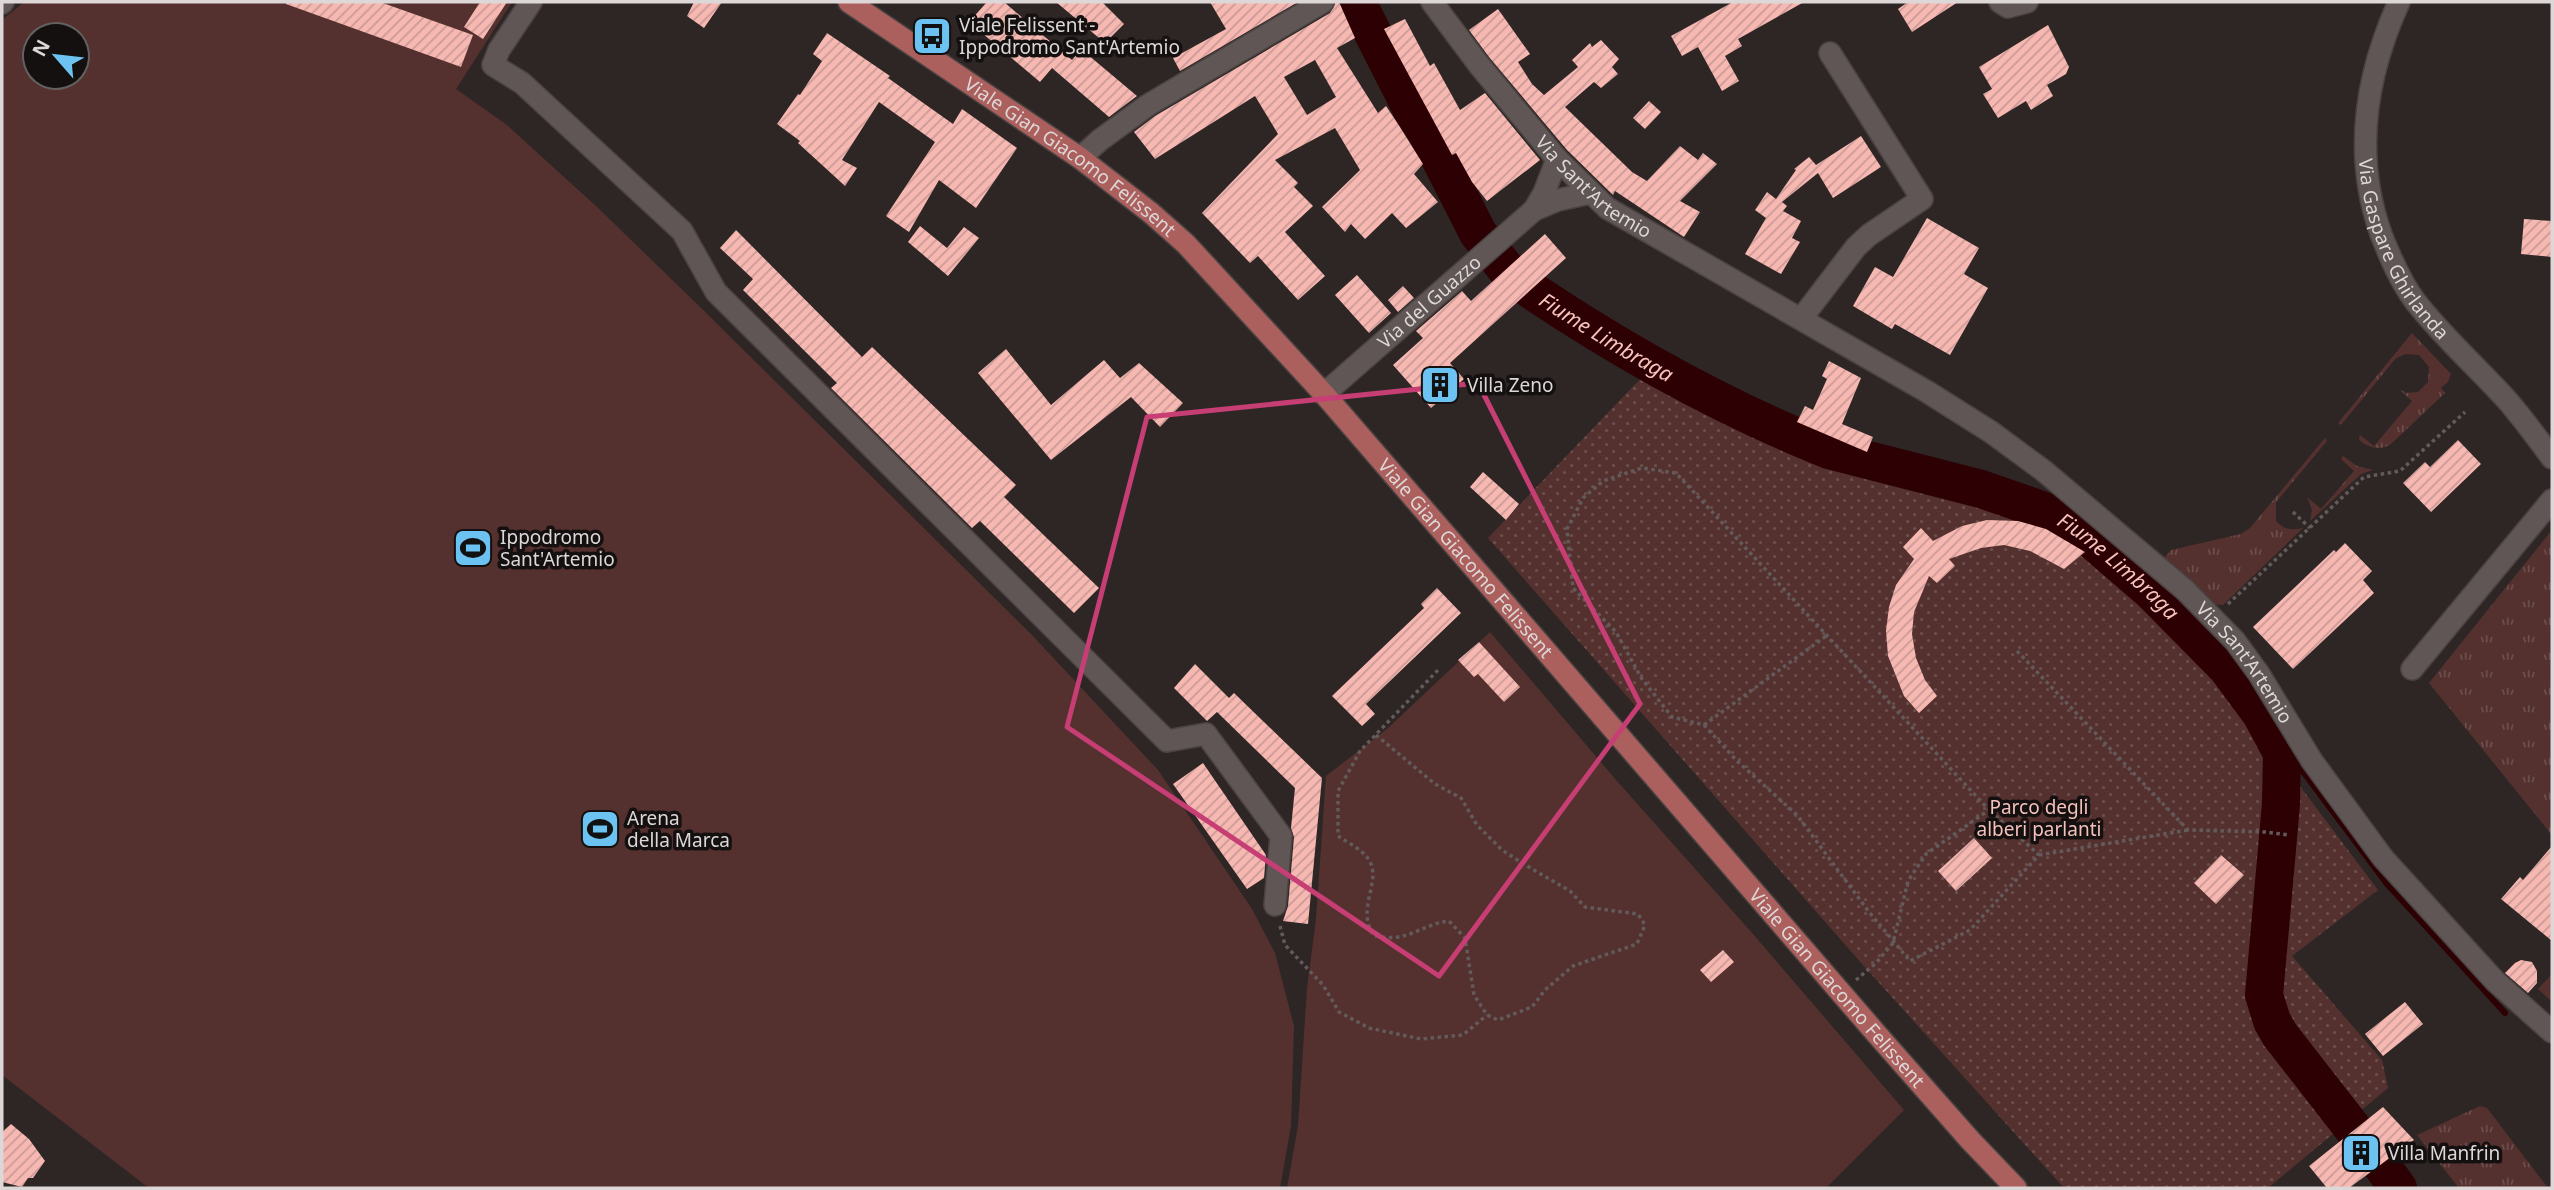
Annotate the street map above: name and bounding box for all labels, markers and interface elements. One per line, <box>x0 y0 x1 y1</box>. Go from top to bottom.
place label: Viale Felissent - Ippodromo Sant'Artemio <box>959 12 1180 60</box>
bus stop icon: Viale Felissent - Ippodromo Sant'Artemio <box>911 15 953 57</box>
north arrow <box>21 21 91 91</box>
text: N <box>26 35 56 61</box>
street label: Viale Gian Giacomo Felissent <box>959 71 1182 242</box>
street label: Via Sant'Artemio <box>1530 130 1657 244</box>
street label: Via Gaspare Ghirlanda <box>2353 157 2455 345</box>
street label: Via del Guazzo <box>1372 249 1487 354</box>
water label: Fiume Limbraga <box>1534 286 1679 388</box>
building icon: Villa Zeno <box>1419 364 1461 406</box>
place label: Villa Zeno <box>1467 372 1554 398</box>
street label: Viale Gian Giacomo Felissent <box>1372 453 1559 664</box>
water label: Fiume Limbraga <box>2053 506 2186 626</box>
place label: Ippodromo Sant'Artemio <box>500 524 615 572</box>
sports icon: Ippodromo Sant'Artemio <box>452 527 494 569</box>
street label: Via Sant'Artemio <box>2190 596 2299 728</box>
park label: Parco degli alberi parlanti <box>1977 794 2101 842</box>
place label: Arena della Marca <box>627 805 730 853</box>
sports icon: Arena della Marca <box>579 808 621 850</box>
street label: Viale Gian Giacomo Felissent <box>1743 883 1931 1093</box>
building icon: Villa Manfrin <box>2340 1132 2382 1174</box>
place label: Villa Manfrin <box>2388 1140 2500 1166</box>

